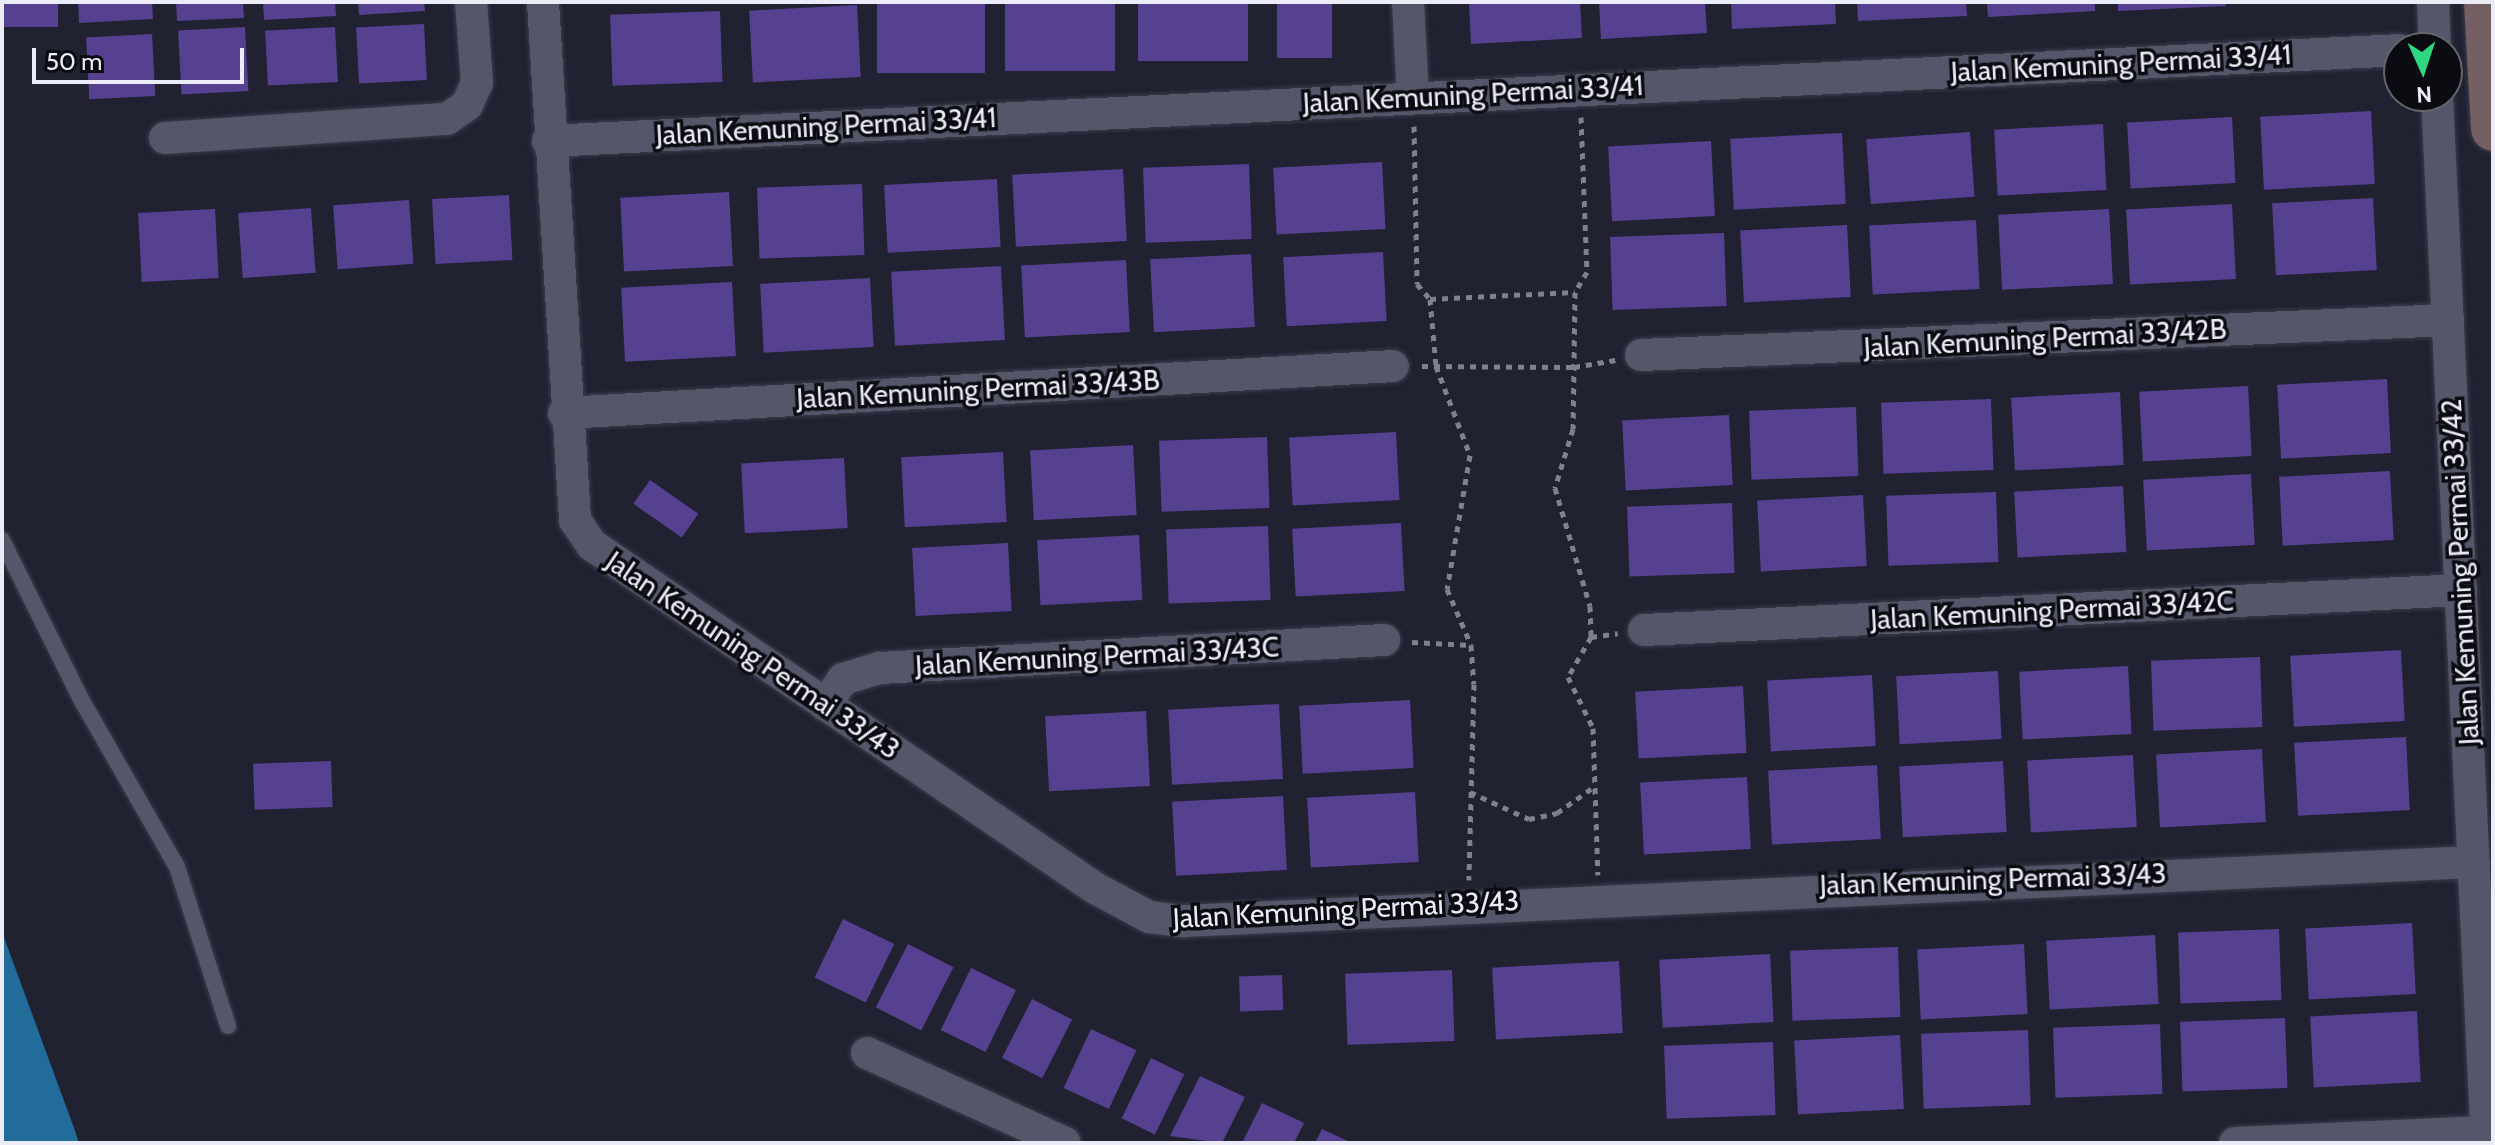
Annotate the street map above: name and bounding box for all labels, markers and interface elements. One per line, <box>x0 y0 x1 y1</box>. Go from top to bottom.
scale bar <box>36 32 248 82</box>
north arrow <box>2383 32 2463 112</box>
street label: Jalan Kemuning Permai 33/41 <box>1950 37 2292 89</box>
text: 50 m <box>46 47 102 76</box>
street label: Jalan Kemuning Permai 33/41 <box>1302 68 1644 120</box>
text: N <box>2416 81 2433 108</box>
street label: Jalan Kemuning Permai 33/41 <box>655 100 997 152</box>
street label: Jalan Kemuning Permai 33/42B <box>1863 312 2227 364</box>
street label: Jalan Kemuning Permai 33/43B <box>796 363 1160 415</box>
street label: Jalan Kemuning Permai 33/42 <box>2434 398 2486 746</box>
street label: Jalan Kemuning Permai 33/43 <box>600 544 906 766</box>
street label: Jalan Kemuning Permai 33/42C <box>1870 584 2234 636</box>
street label: Jalan Kemuning Permai 33/43C <box>914 630 1280 682</box>
street label: Jalan Kemuning Permai 33/43 <box>1819 856 2167 902</box>
street label: Jalan Kemuning Permai 33/43 <box>1172 883 1520 935</box>

